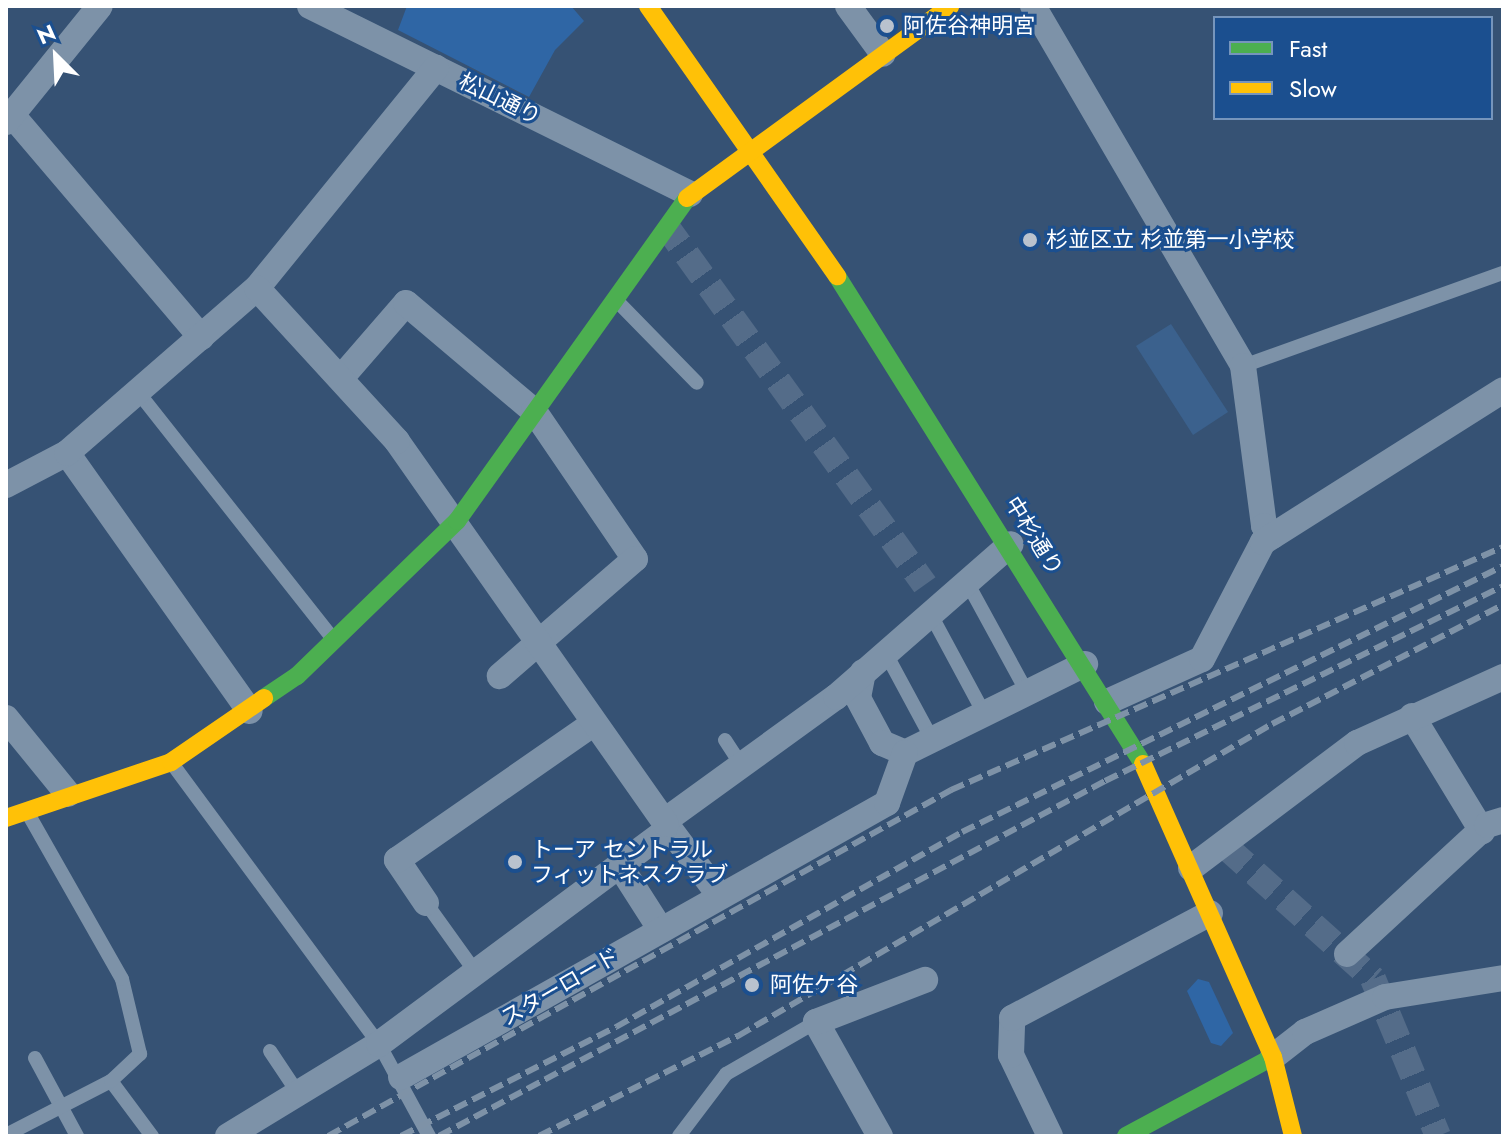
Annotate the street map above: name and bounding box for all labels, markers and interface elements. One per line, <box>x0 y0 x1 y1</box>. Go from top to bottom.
place label: 阿佐谷神明宮 <box>903 13 1035 39</box>
north arrow <box>16 16 96 96</box>
text: N <box>32 16 61 52</box>
legend <box>1213 16 1493 120</box>
marker: 阿佐谷神明宮 <box>878 17 896 35</box>
text: Fast <box>1289 31 1327 66</box>
street label: 松山通り <box>455 68 545 130</box>
text: Slow <box>1289 71 1337 106</box>
place label: 杉並区立 杉並第一小学校 <box>1046 227 1295 253</box>
marker: 杉並区立 杉並第一小学校 <box>1021 231 1039 249</box>
street label: 中杉通り <box>999 492 1069 580</box>
place label: トーア セントラル フィットネスクラブ <box>531 836 729 888</box>
marker: トーア セントラル フィットネスクラブ <box>506 853 524 871</box>
street label: スターロード <box>496 943 624 1031</box>
place label: 阿佐ケ谷 <box>770 972 858 998</box>
marker: 阿佐ケ谷 <box>741 974 763 996</box>

